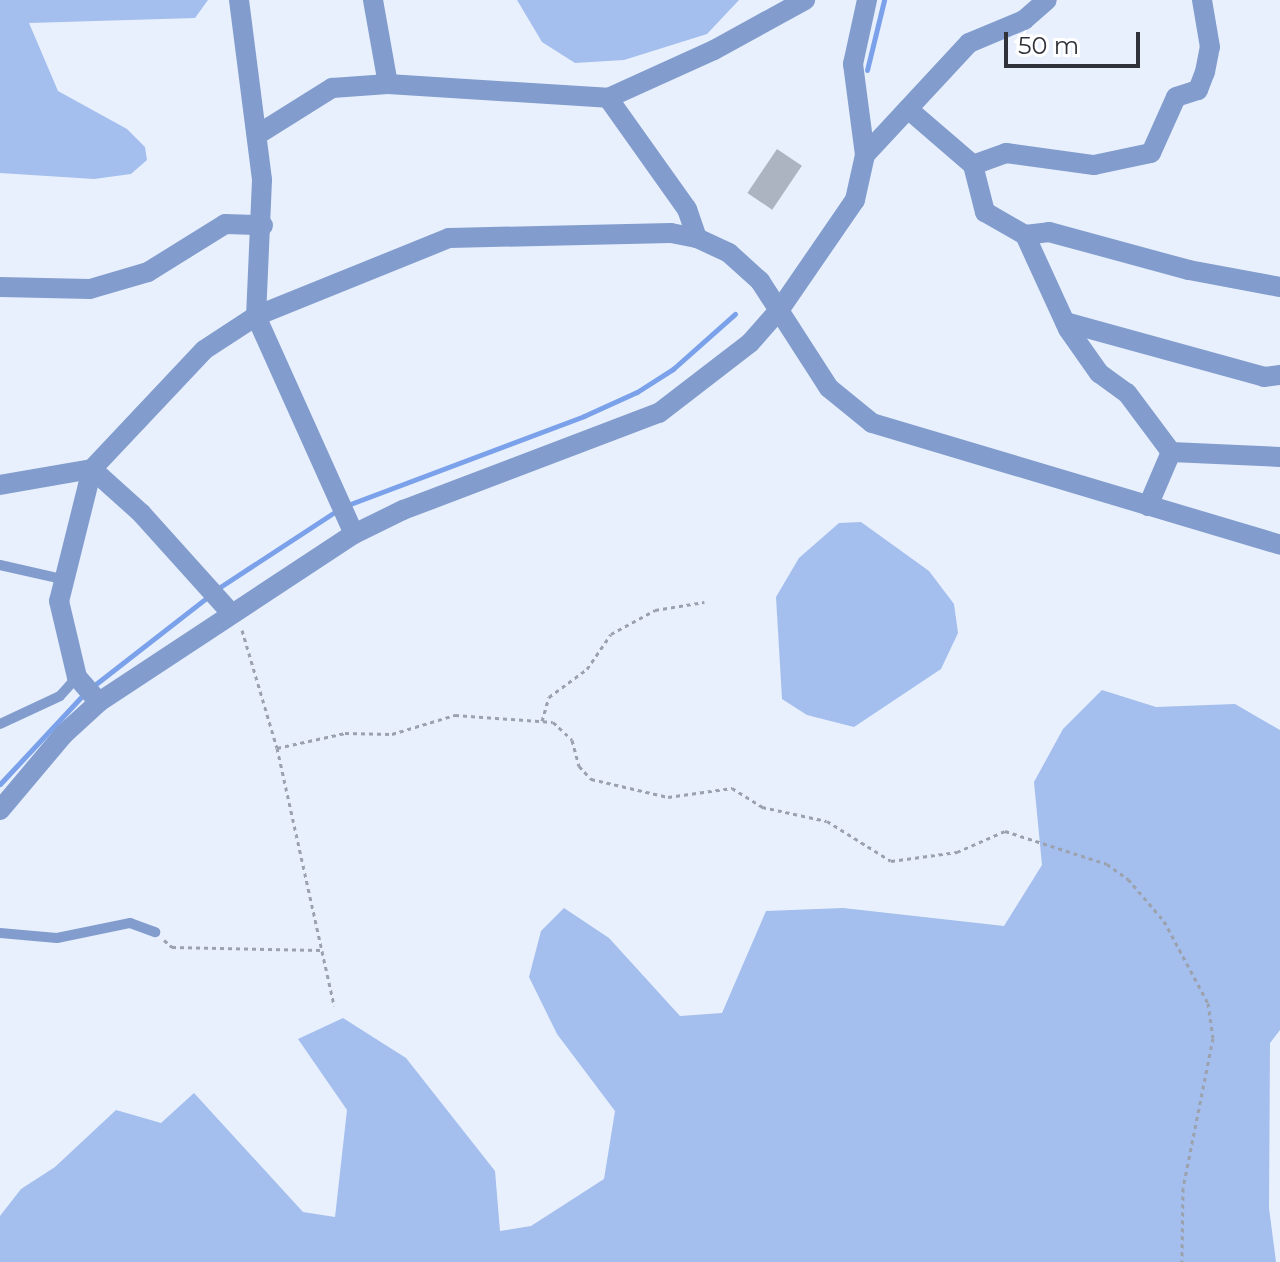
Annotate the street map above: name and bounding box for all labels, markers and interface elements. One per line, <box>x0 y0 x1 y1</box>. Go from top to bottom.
scale bar <box>1008 16 1144 66</box>
text: 50 m <box>1018 31 1079 60</box>

